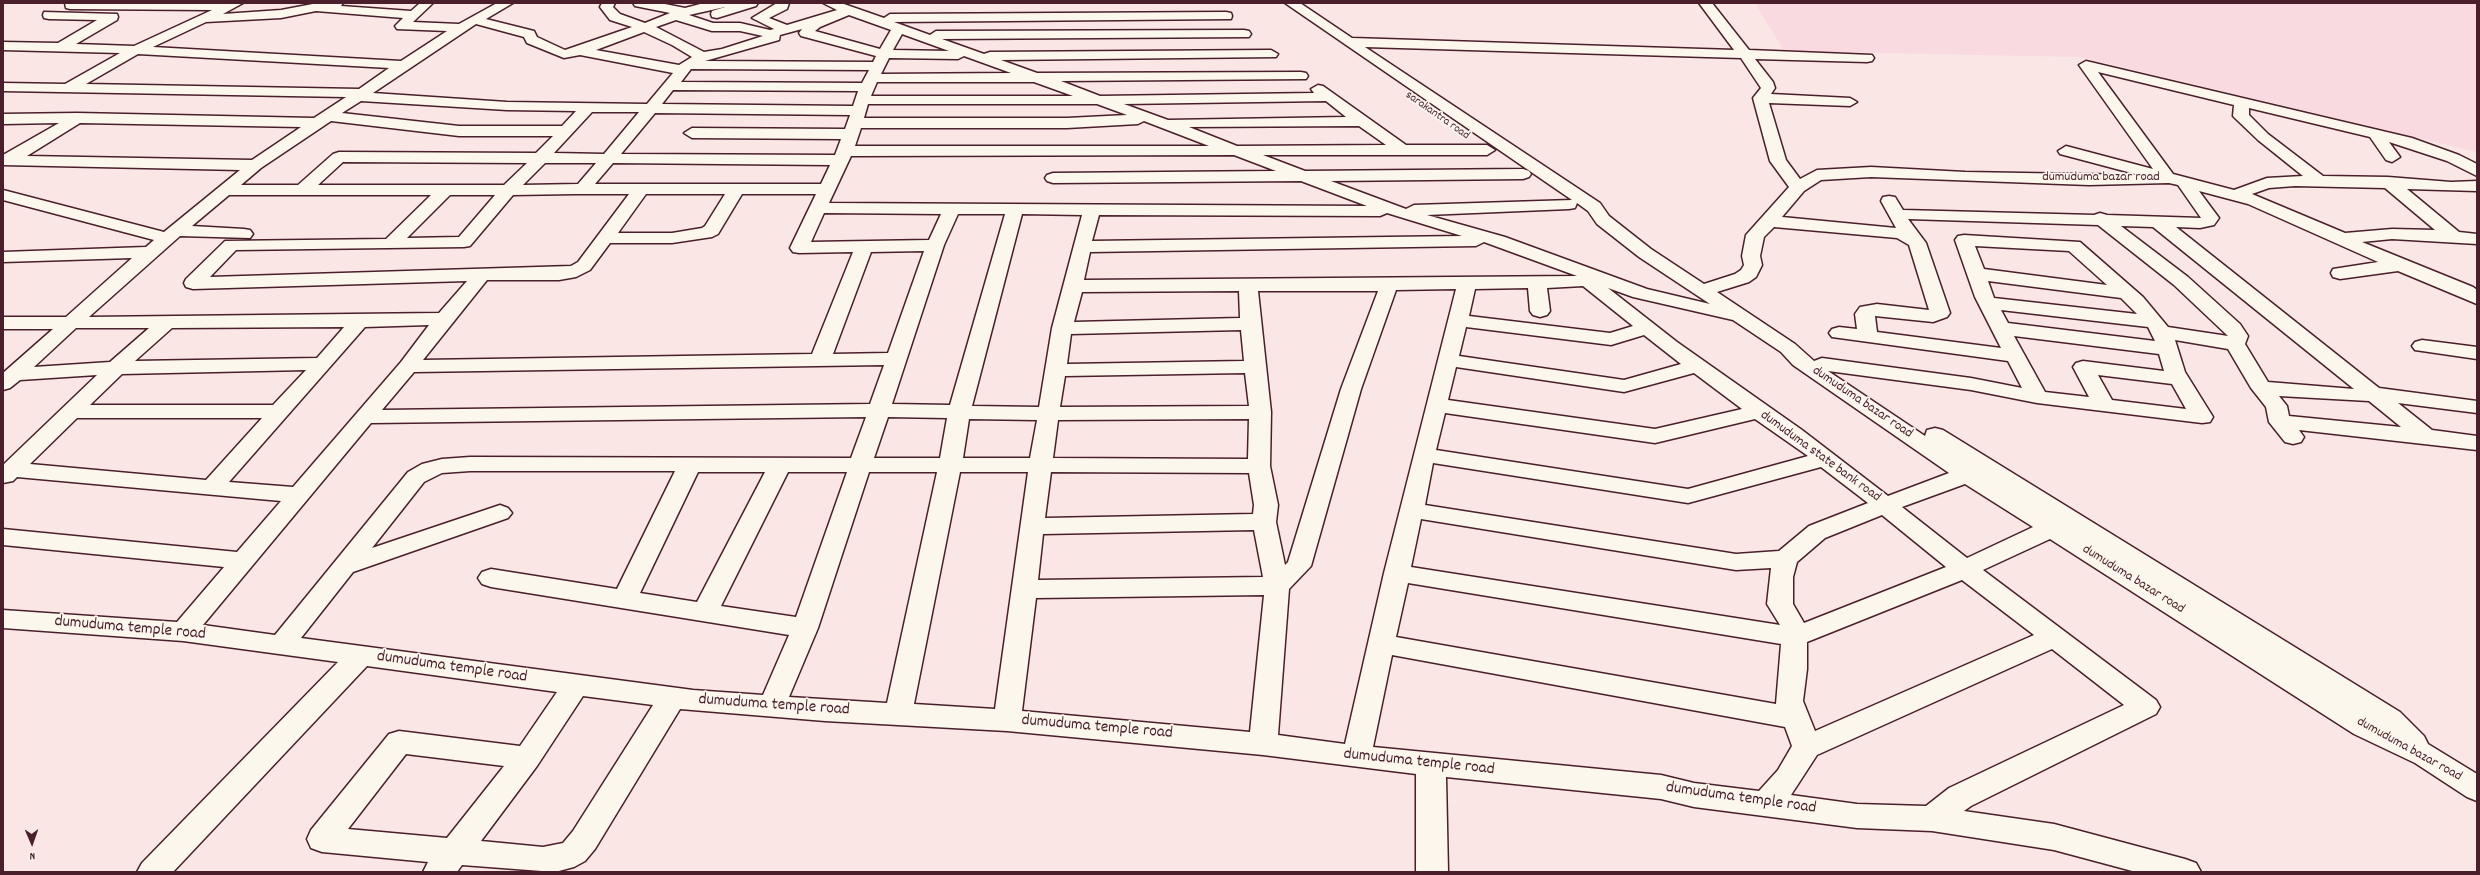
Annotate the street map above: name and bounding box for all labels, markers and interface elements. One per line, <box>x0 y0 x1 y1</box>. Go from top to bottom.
street label: sarakantra road <box>1402 89 1472 143</box>
street label: dumuduma bazar road <box>2042 170 2160 186</box>
street label: dumuduma bazar road <box>1809 363 1915 443</box>
street label: dumuduma state bank road <box>1756 408 1884 506</box>
street label: dumuduma bazar road <box>2079 542 2187 618</box>
street label: dumuduma temple road <box>54 612 206 646</box>
street label: dumuduma temple road <box>375 647 529 689</box>
street label: dumuduma temple road <box>698 691 850 721</box>
street label: dumuduma temple road <box>1021 711 1173 745</box>
street label: dumuduma bazar road <box>2353 714 2465 786</box>
street label: dumuduma temple road <box>1343 745 1495 781</box>
street label: dumuduma temple road <box>1664 778 1818 820</box>
north arrow <box>12 823 52 863</box>
text: N <box>29 847 35 863</box>

